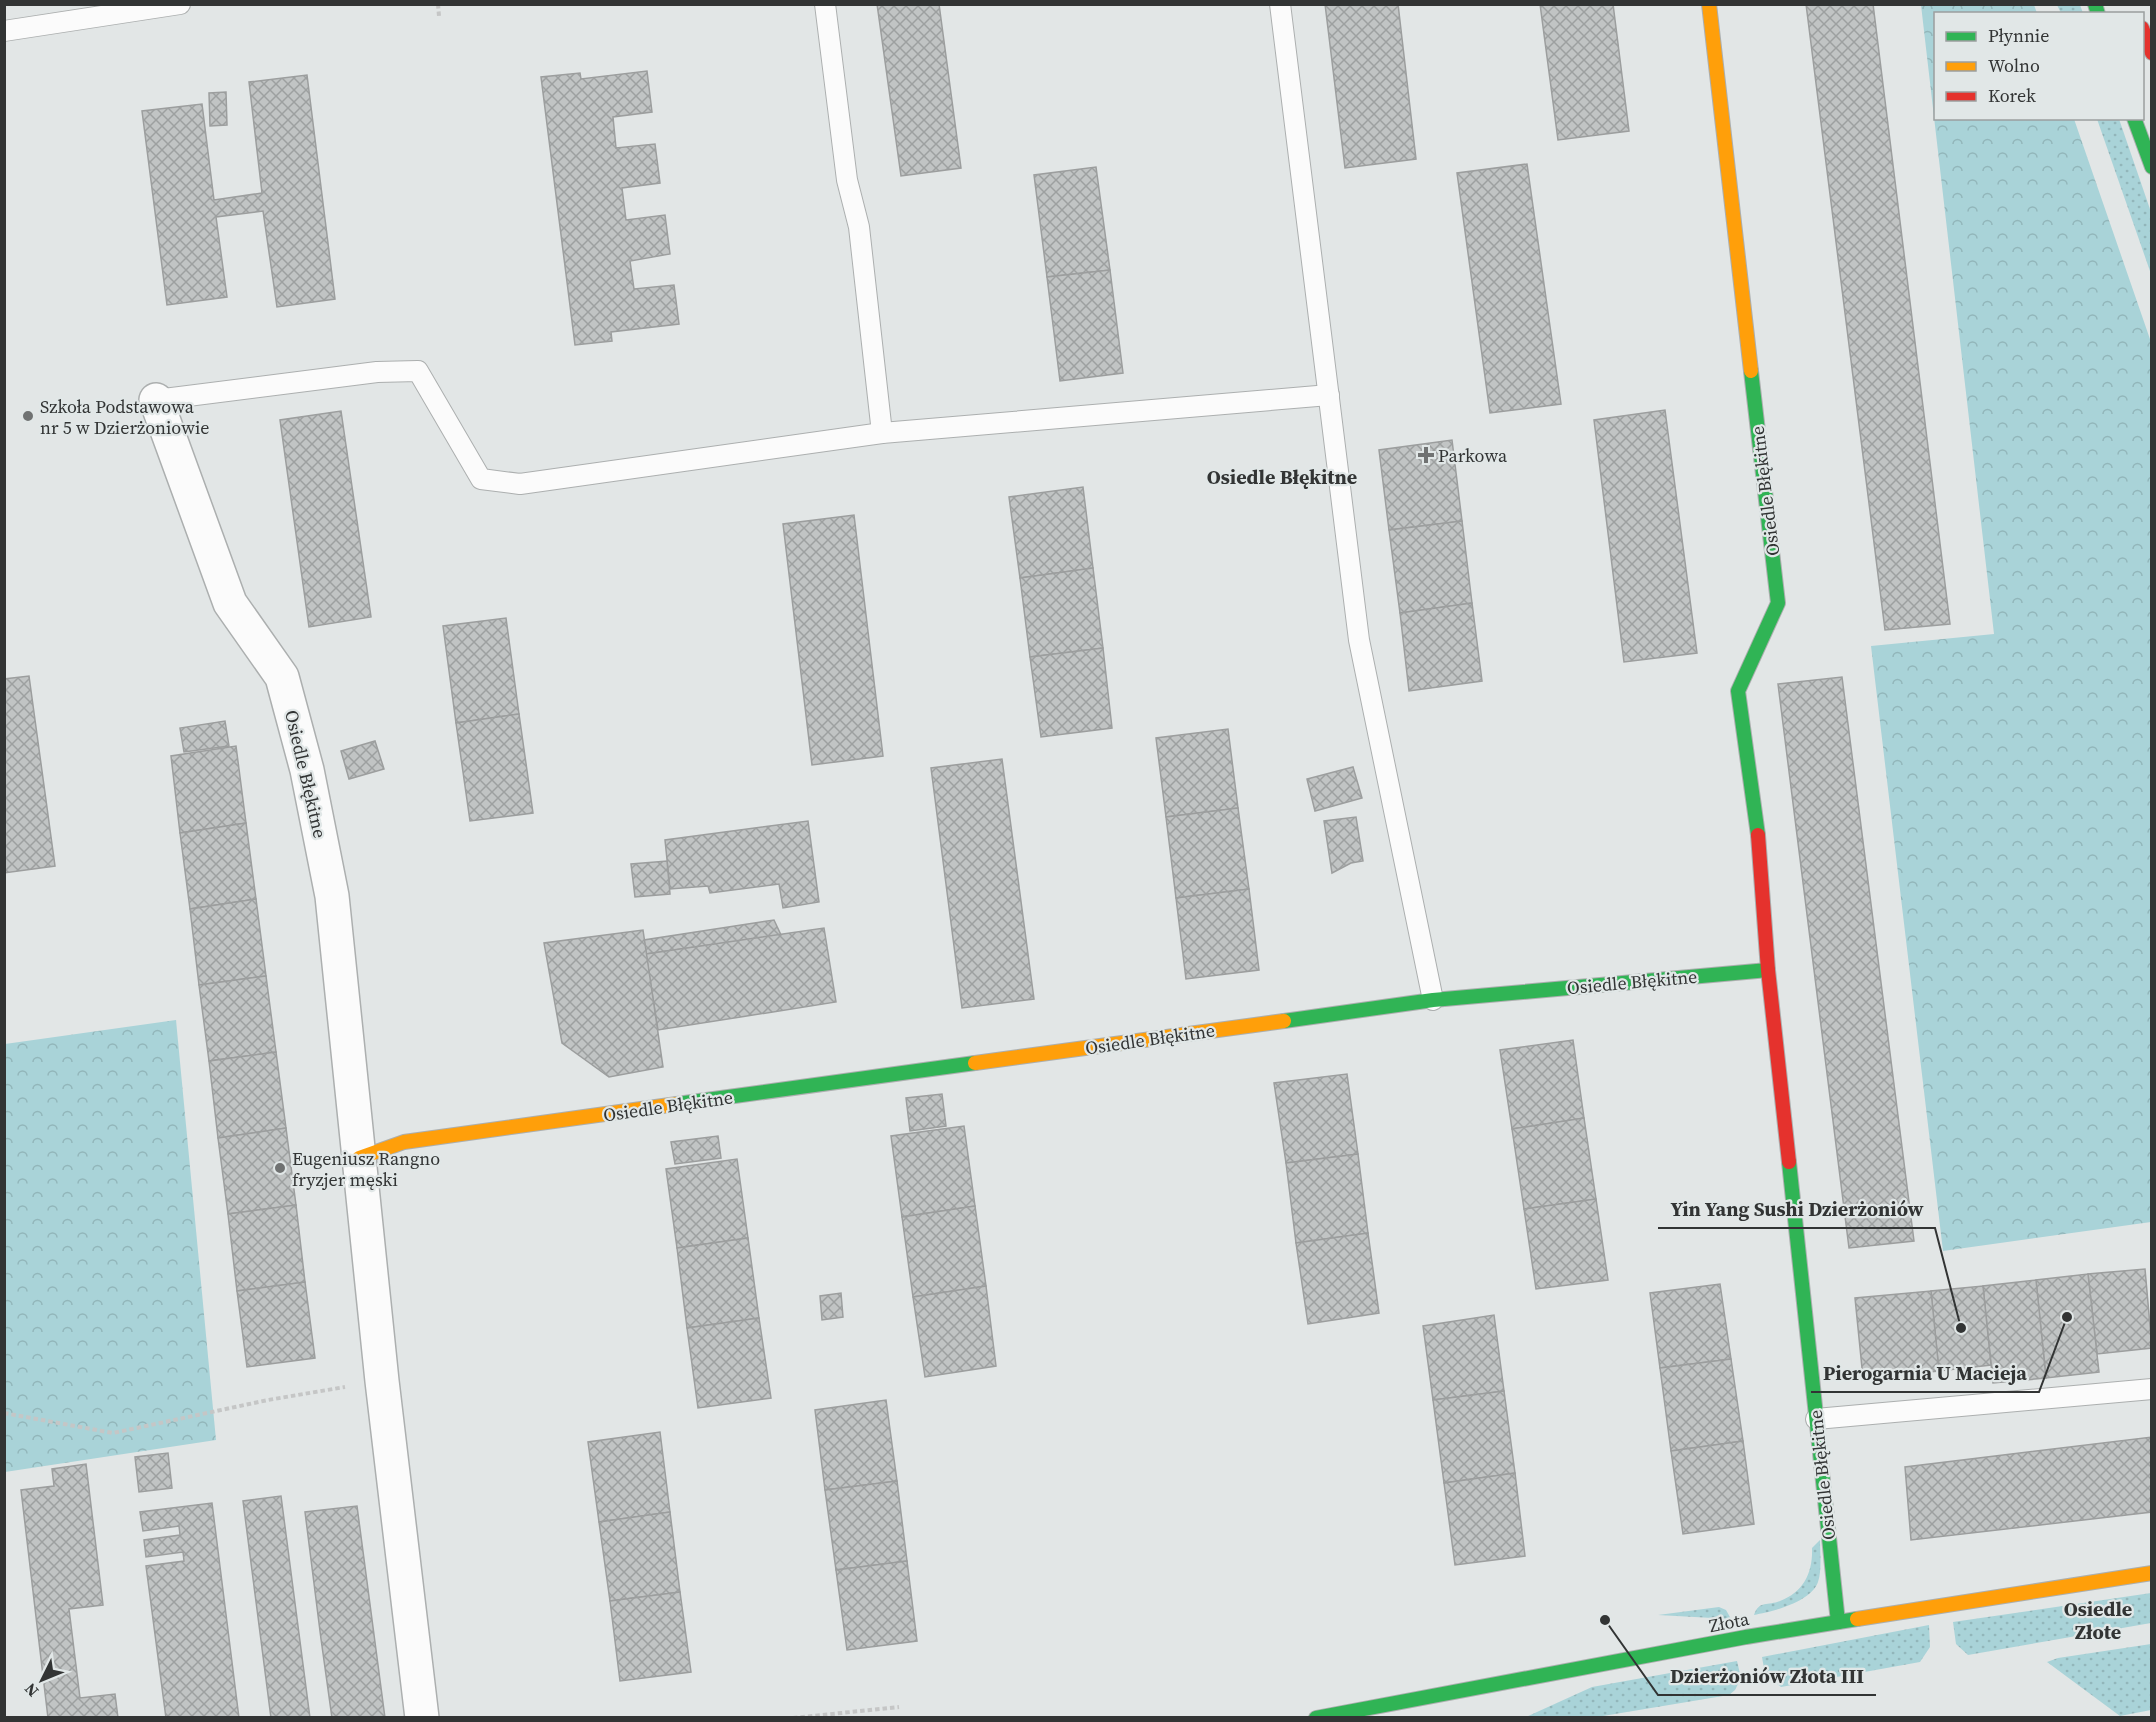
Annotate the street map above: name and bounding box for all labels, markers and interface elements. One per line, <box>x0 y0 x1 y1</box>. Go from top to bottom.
legend <box>1934 12 2144 120</box>
text: Płynnie <box>1988 23 2049 48</box>
text: Wolno <box>1988 53 2040 78</box>
text: Korek <box>1988 83 2036 108</box>
place label: Szkoła Podstawowa nr 5 w Dzierżoniowie <box>40 394 210 440</box>
marker: Szkoła Podstawowa nr 5 w Dzierżoniowie <box>21 409 35 423</box>
street label: Osiedle Błękitne <box>1745 425 1785 557</box>
place label: Parkowa <box>1438 443 1508 468</box>
marker: Parkowa <box>1419 448 1433 462</box>
district label: Osiedle Błękitne <box>1207 463 1357 491</box>
street label: Osiedle Błękitne <box>279 708 333 840</box>
street label: Osiedle Błękitne <box>1566 964 1698 1000</box>
street label: Osiedle Błękitne <box>1084 1018 1216 1060</box>
street label: Osiedle Błękitne <box>602 1085 734 1127</box>
place label: Eugeniusz Rangno fryzjer męski <box>292 1146 440 1192</box>
marker: Eugeniusz Rangno fryzjer męski <box>273 1161 287 1175</box>
callout: Yin Yang Sushi Dzierżoniów <box>1658 1190 1935 1228</box>
text: Yin Yang Sushi Dzierżoniów <box>1670 1195 1924 1223</box>
callout: Pierogarnia U Macieja <box>1811 1354 2039 1392</box>
text: Pierogarnia U Macieja <box>1823 1359 2027 1387</box>
street label: Osiedle Błękitne <box>1803 1409 1841 1541</box>
district label: Osiedle Złote <box>2064 1595 2132 1646</box>
street label: Złota <box>1707 1606 1752 1638</box>
north arrow <box>12 1650 72 1710</box>
callout: Dzierżoniów Złota III <box>1658 1657 1876 1695</box>
text: Dzierżoniów Złota III <box>1670 1662 1864 1690</box>
text: N <box>19 1678 43 1702</box>

